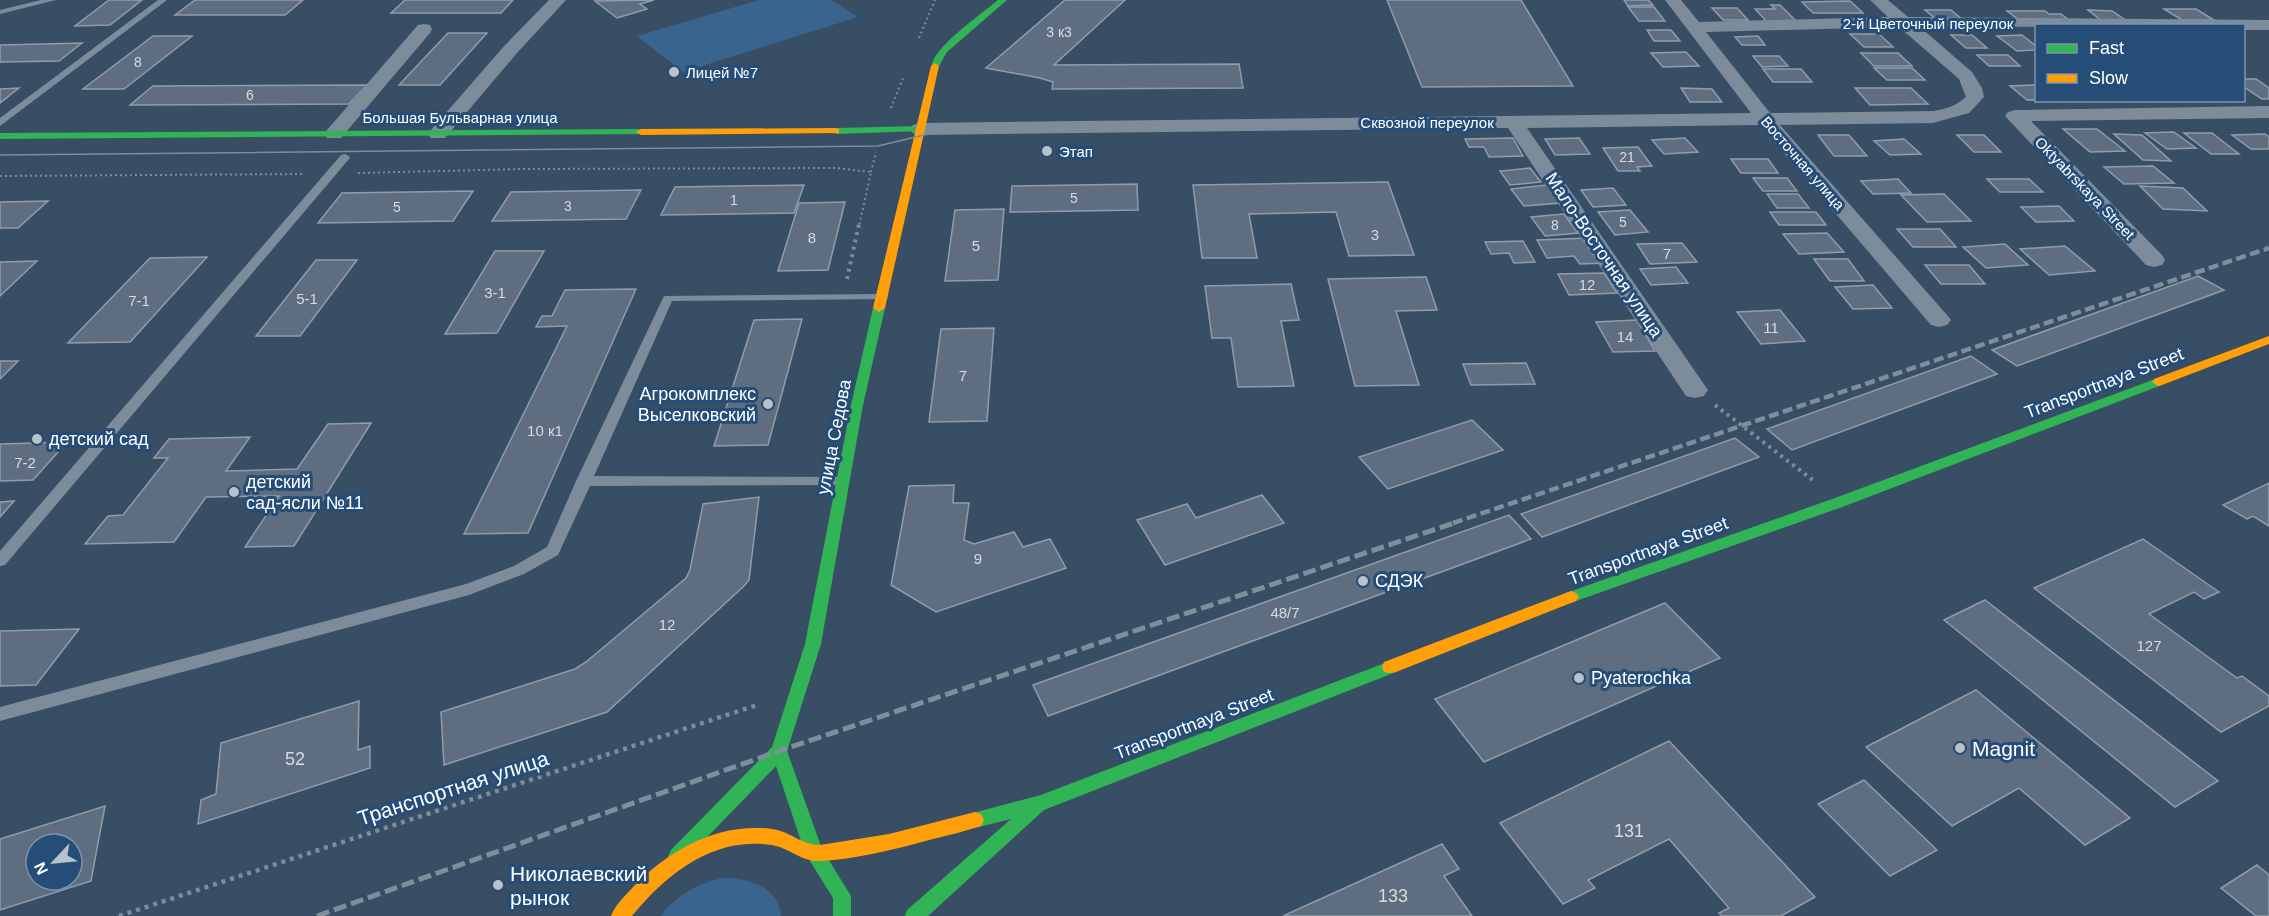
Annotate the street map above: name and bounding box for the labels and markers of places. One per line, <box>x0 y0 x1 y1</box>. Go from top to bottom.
place label: Лицей №7 <box>686 64 758 81</box>
marker: Лицей №7 <box>667 65 681 79</box>
place label: Этап <box>1059 143 1093 160</box>
marker: Этап <box>1040 144 1054 158</box>
place label: Агрокомплекс Выселковский <box>638 384 756 425</box>
marker: Агрокомплекс Выселковский <box>761 397 775 411</box>
place label: детский сад <box>49 429 149 449</box>
marker: детский сад <box>30 432 44 446</box>
place label: детский сад-ясли №11 <box>246 472 364 513</box>
marker: детский сад-ясли №11 <box>227 485 241 499</box>
place label: СДЭК <box>1375 571 1424 591</box>
marker: СДЭК <box>1356 574 1370 588</box>
place label: Pyaterochka <box>1591 668 1692 688</box>
marker: Pyaterochka <box>1572 671 1586 685</box>
place label: Magnit <box>1972 737 2035 760</box>
marker: Magnit <box>1953 741 1967 755</box>
place label: Николаевский рынок <box>510 862 647 909</box>
marker: Николаевский рынок <box>491 878 505 892</box>

